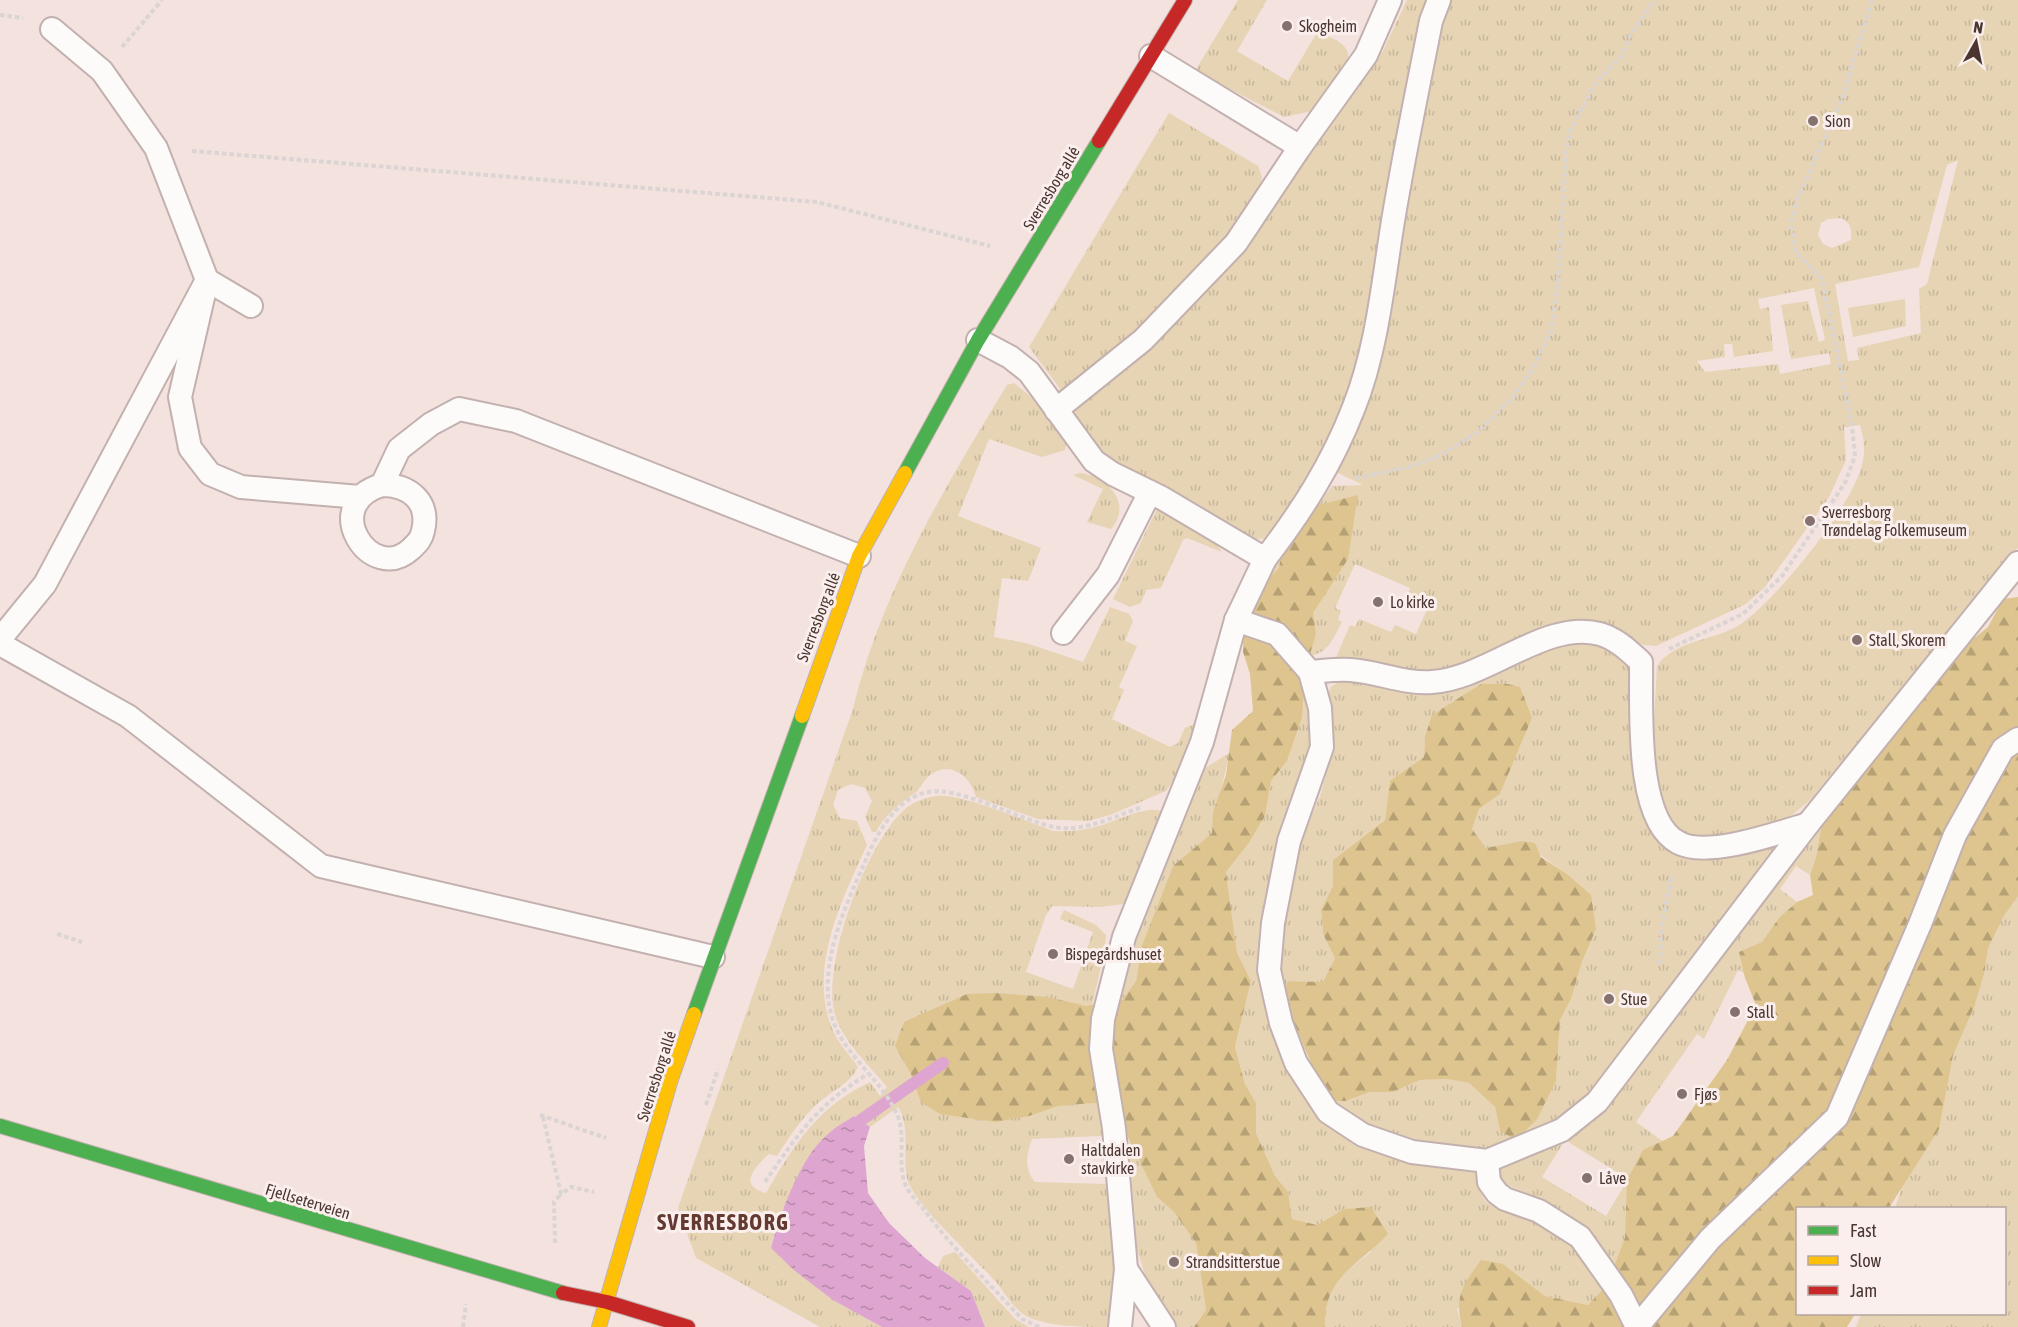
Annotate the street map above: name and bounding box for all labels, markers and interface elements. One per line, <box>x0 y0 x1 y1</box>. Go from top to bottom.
north arrow <box>1946 12 2006 72</box>
place label: Skogheim <box>1299 17 1357 36</box>
text: N <box>1972 18 1984 37</box>
marker: Skogheim <box>1280 19 1294 33</box>
place label: Sion <box>1825 112 1851 130</box>
marker: Sion <box>1806 114 1820 128</box>
street label: Sverresborg allé <box>1019 143 1084 233</box>
place label: Sverresborg Trøndelag Folkemuseum <box>1822 503 1967 540</box>
marker: Sverresborg Trøndelag Folkemuseum <box>1803 514 1817 528</box>
street label: Sverresborg allé <box>793 570 844 664</box>
place label: Lo kirke <box>1390 593 1435 611</box>
marker: Lo kirke <box>1371 595 1385 609</box>
place label: Stall, Skorem <box>1869 631 1946 649</box>
marker: Stall, Skorem <box>1850 633 1864 647</box>
place label: Bispegårdshuset <box>1065 945 1162 964</box>
marker: Bispegårdshuset <box>1046 947 1060 961</box>
place label: Stue <box>1621 990 1647 1008</box>
marker: Stue <box>1602 992 1616 1006</box>
place label: Stall <box>1747 1003 1775 1021</box>
marker: Stall <box>1728 1005 1742 1019</box>
street label: Sverresborg allé <box>633 1028 680 1124</box>
place label: Fjøs <box>1694 1085 1718 1104</box>
marker: Fjøs <box>1675 1087 1689 1101</box>
place label: Haltdalen stavkirke <box>1081 1141 1141 1177</box>
marker: Haltdalen stavkirke <box>1062 1152 1076 1166</box>
place label: Låve <box>1599 1169 1626 1187</box>
marker: Låve <box>1580 1171 1594 1185</box>
street label: Fjellseterveien <box>263 1180 353 1223</box>
legend <box>1796 1207 2006 1315</box>
district label: SVERRESBORG <box>657 1209 789 1235</box>
text: Fast <box>1850 1220 1877 1241</box>
text: Slow <box>1850 1250 1881 1271</box>
place label: Strandsitterstue <box>1186 1253 1280 1271</box>
marker: Strandsitterstue <box>1167 1255 1181 1269</box>
text: Jam <box>1850 1280 1877 1301</box>

